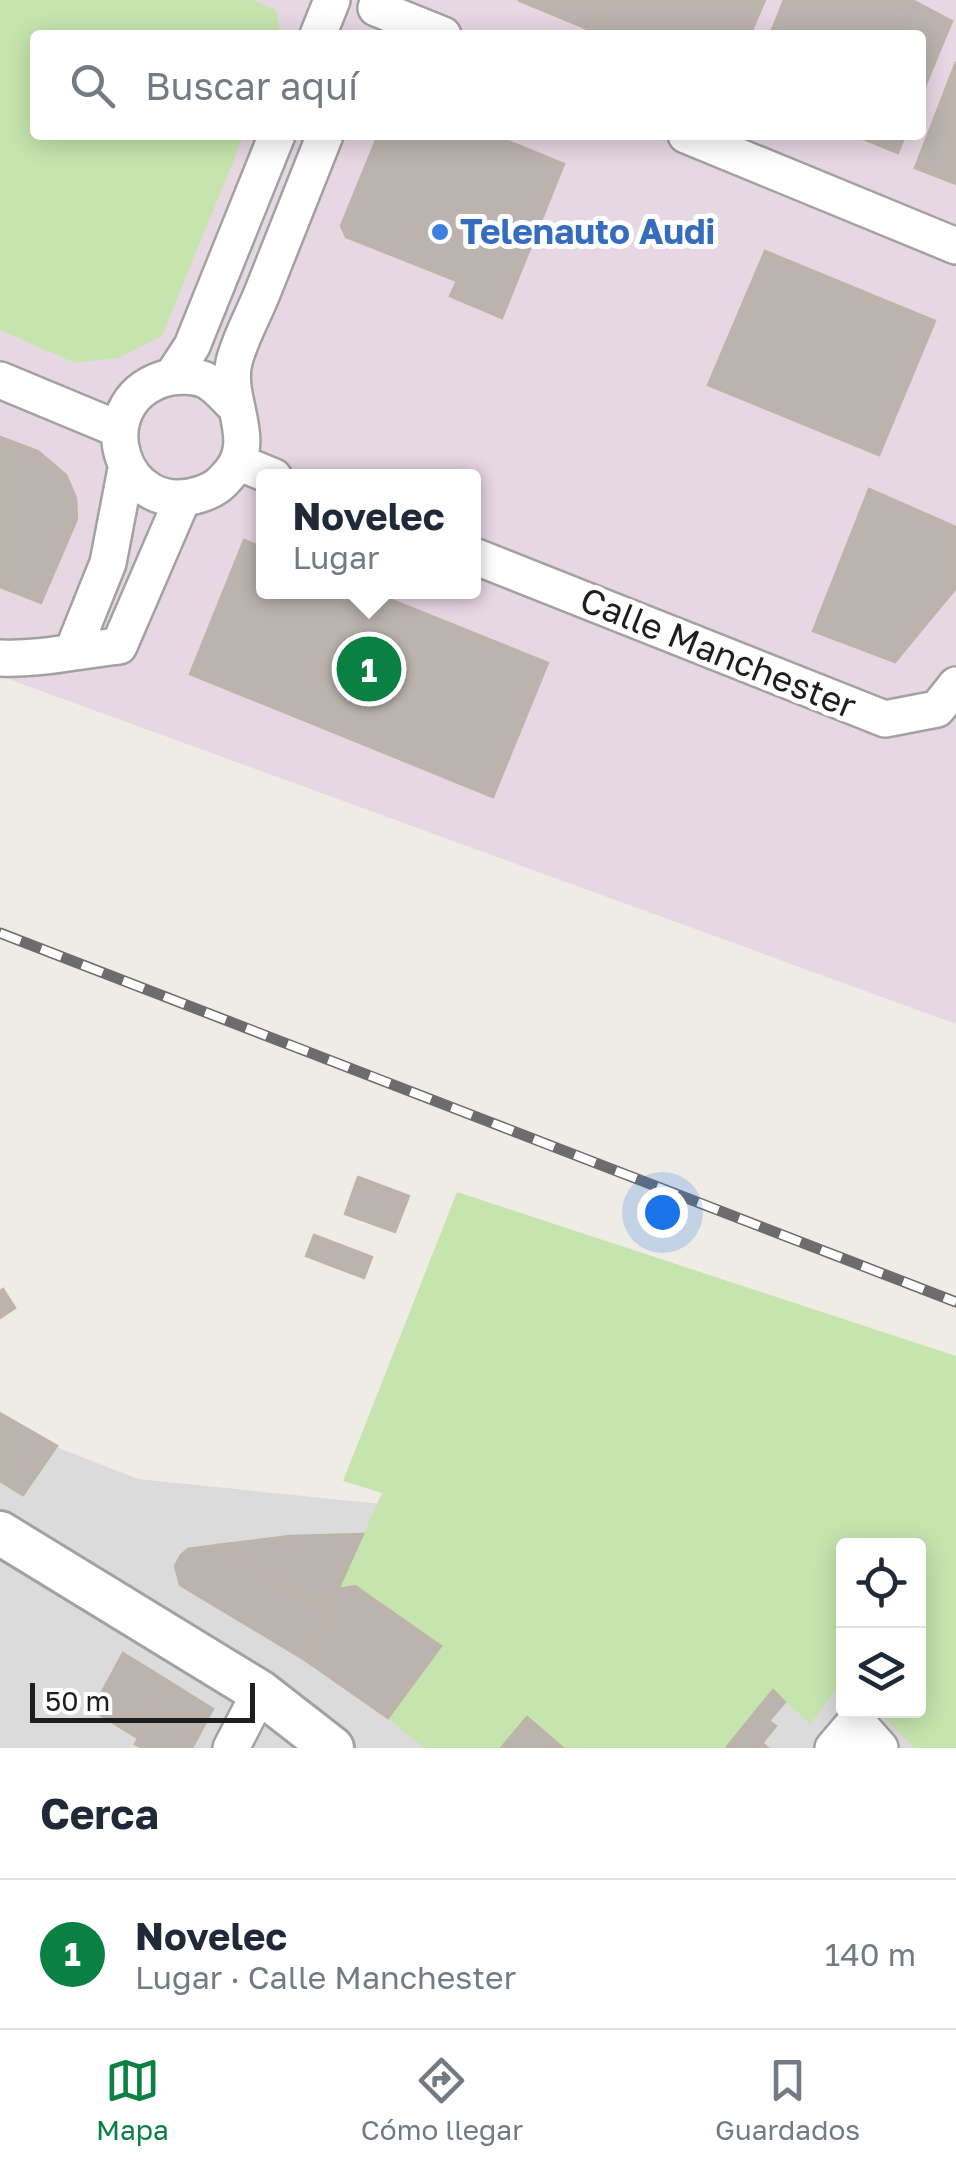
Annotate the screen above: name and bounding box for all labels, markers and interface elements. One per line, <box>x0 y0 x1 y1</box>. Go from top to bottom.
search box <box>30 30 926 140</box>
icon: search <box>65 58 120 113</box>
text: Buscar aquí <box>145 63 358 108</box>
place label: Telenauto Audi <box>460 210 715 252</box>
marker: Telenauto Audi <box>429 221 451 243</box>
popup <box>256 469 481 599</box>
text: Novelec <box>292 493 445 538</box>
text: Lugar <box>292 538 380 576</box>
street label: Calle Manchester <box>574 578 862 727</box>
pin: 1 <box>336 632 402 706</box>
your location <box>637 1187 688 1238</box>
map controls <box>836 1538 926 1718</box>
button: locate <box>836 1538 926 1628</box>
button: layers <box>836 1628 926 1718</box>
scale bar <box>30 1678 255 1722</box>
text: 50 m <box>45 1684 110 1717</box>
text: Cerca <box>40 1788 159 1838</box>
text: Novelec <box>135 1913 287 1958</box>
text: 1 <box>64 1935 81 1973</box>
text: 140 m <box>825 1935 916 1973</box>
text: Lugar · Calle Manchester <box>135 1958 516 1996</box>
tab: Mapa <box>96 2053 169 2146</box>
tab: Cómo llegar <box>361 2053 523 2146</box>
tab: Guardados <box>715 2053 860 2146</box>

